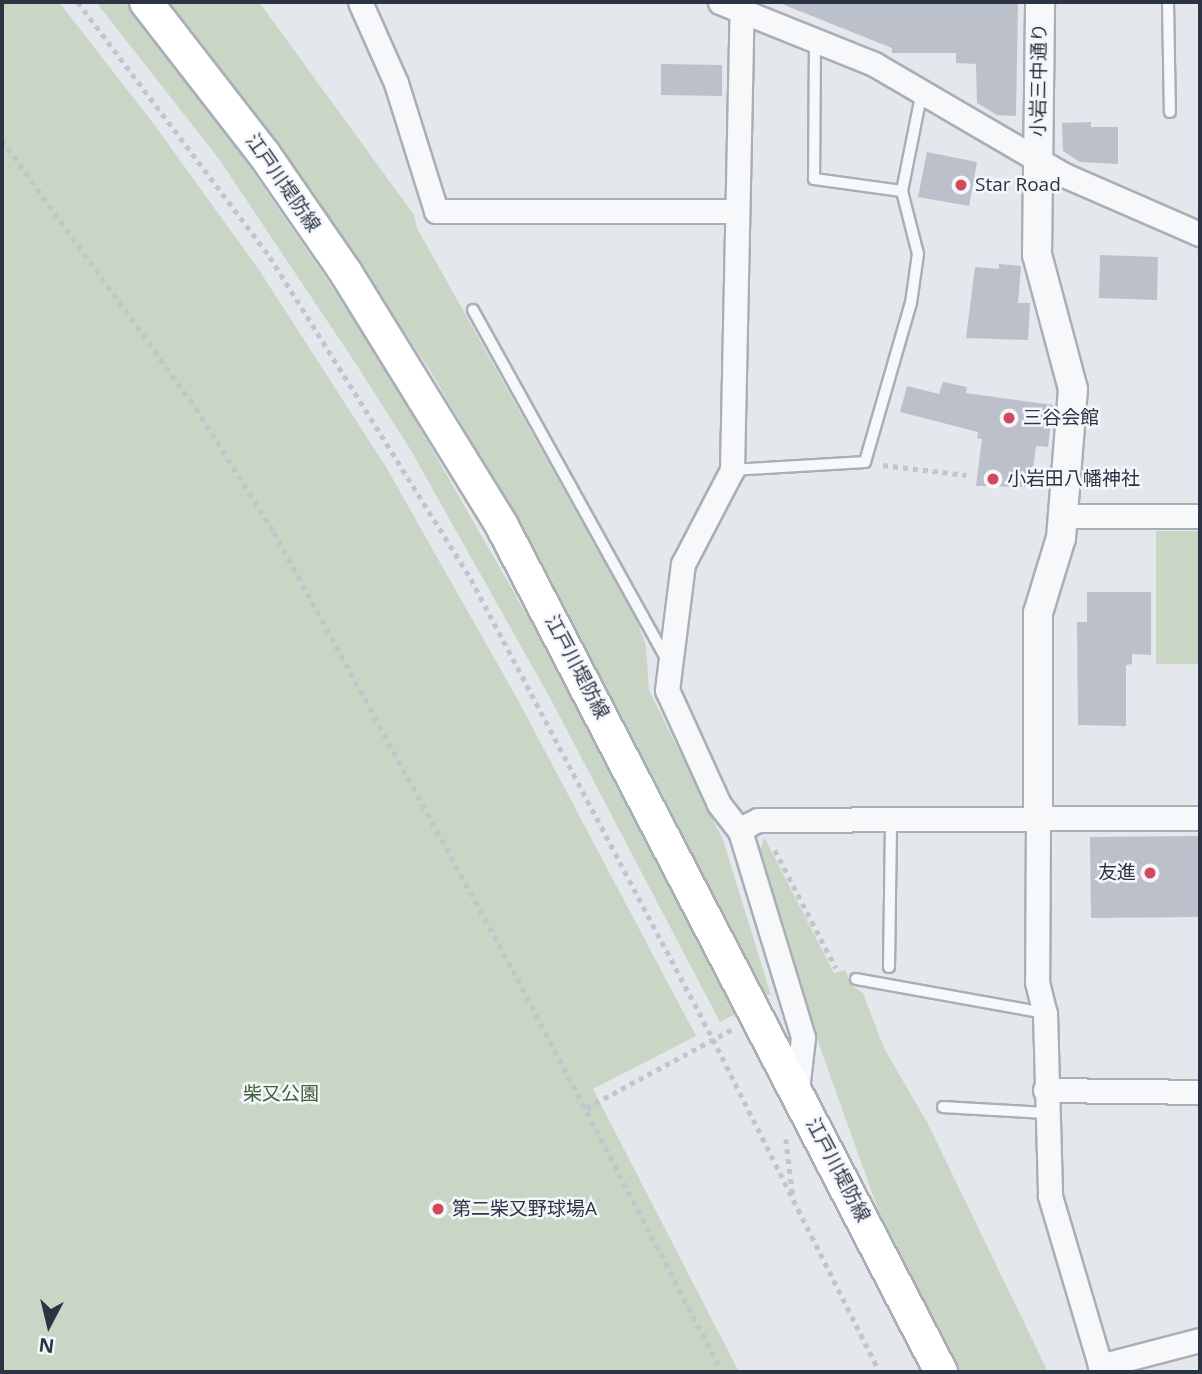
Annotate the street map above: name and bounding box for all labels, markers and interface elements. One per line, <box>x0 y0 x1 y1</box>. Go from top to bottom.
street label: 小岩三中通り <box>1027 23 1051 137</box>
street label: 江戸川堤防線 <box>241 130 325 236</box>
place label: Star Road <box>975 174 1061 196</box>
marker: Star Road <box>953 177 969 193</box>
place label: 三谷会館 <box>1023 407 1099 429</box>
marker: 三谷会館 <box>1001 410 1017 426</box>
place label: 小岩田八幡神社 <box>1007 468 1140 490</box>
marker: 小岩田八幡神社 <box>985 471 1001 487</box>
street label: 江戸川堤防線 <box>540 611 614 723</box>
place label: 友進 <box>1098 862 1136 884</box>
marker: 友進 <box>1142 865 1158 881</box>
park label: 柴又公園 <box>243 1083 319 1105</box>
street label: 江戸川堤防線 <box>801 1114 875 1226</box>
place label: 第二柴又野球場A <box>452 1198 597 1220</box>
marker: 第二柴又野球場A <box>430 1201 446 1217</box>
north arrow <box>14 1290 84 1360</box>
text: N <box>37 1332 56 1360</box>

